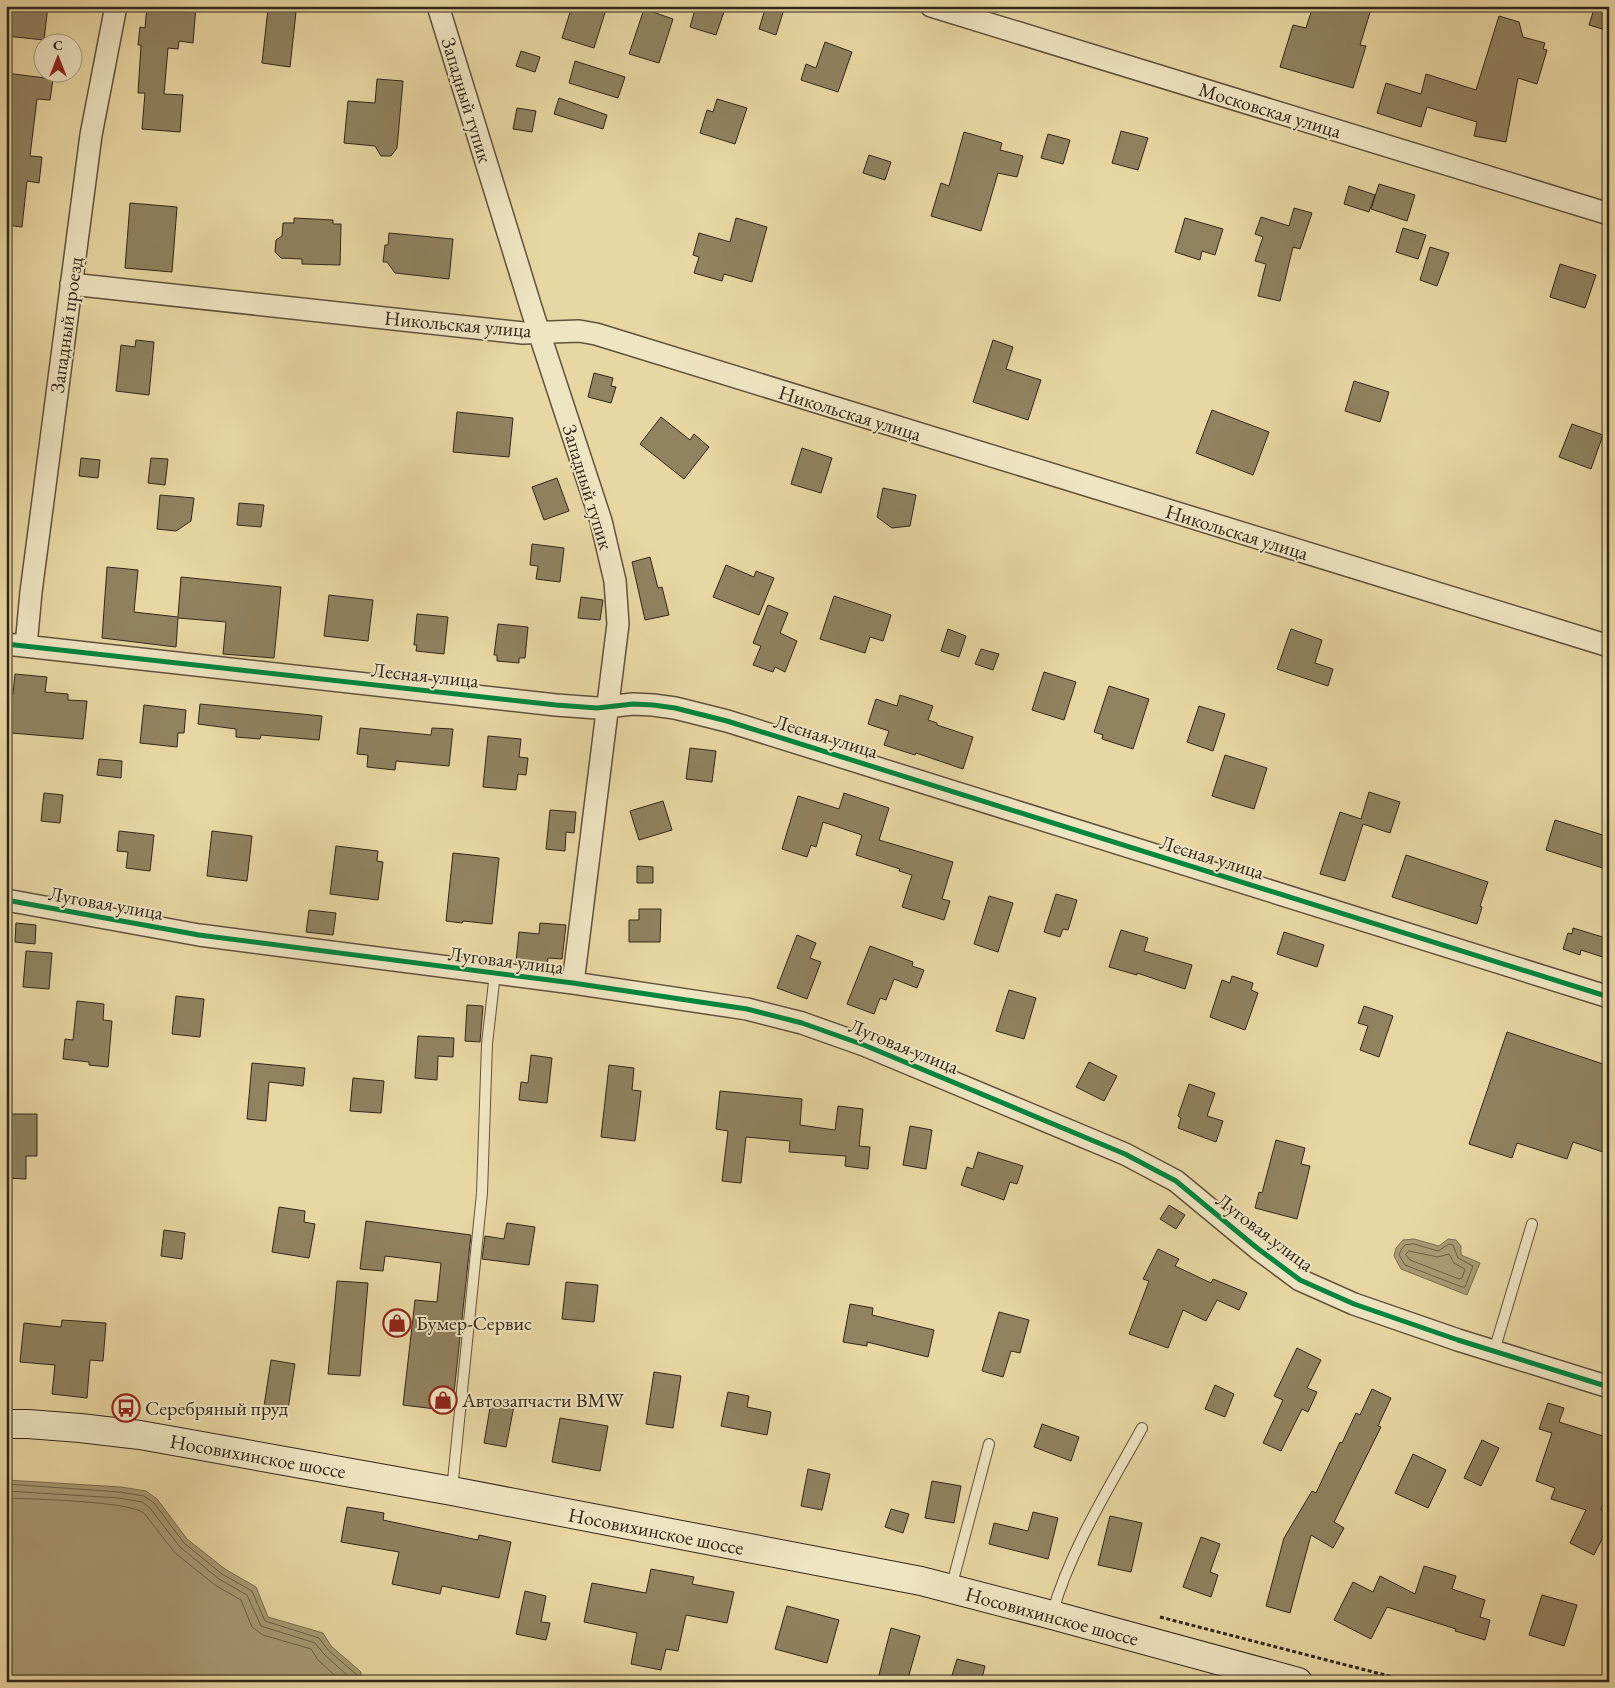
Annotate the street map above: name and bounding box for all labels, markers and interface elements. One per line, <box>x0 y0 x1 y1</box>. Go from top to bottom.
north arrow <box>32 32 82 82</box>
street label: Западный тупик <box>436 34 499 166</box>
text: С <box>53 36 63 54</box>
street label: Московская улица <box>1196 76 1344 144</box>
street label: Западный проезд <box>44 255 88 395</box>
street label: Никольская улица <box>383 305 533 343</box>
street label: Никольская улица <box>776 379 924 447</box>
street label: Западный тупик <box>557 421 620 553</box>
street label: Никольская улица <box>1163 498 1311 566</box>
street label: Лесная улица <box>370 656 480 694</box>
street label: Лесная улица <box>771 708 881 764</box>
street label: Лесная улица <box>1157 829 1267 885</box>
street label: Луговая улица <box>47 880 165 926</box>
street label: Луговая улица <box>447 940 565 980</box>
street label: Луговая улица <box>845 1012 963 1080</box>
street label: Луговая улица <box>1211 1187 1319 1277</box>
shop icon: Бумер-Сервис <box>382 1308 412 1338</box>
place label: Бумер-Сервис <box>416 1310 532 1336</box>
shop icon: Автозапчасти BMW <box>428 1385 458 1415</box>
place label: Автозапчасти BMW <box>461 1387 624 1413</box>
bus stop icon: Серебряный пруд <box>111 1393 141 1423</box>
place label: Серебряный пруд <box>145 1395 288 1421</box>
street label: Носовихинское шоссе <box>168 1428 348 1484</box>
street label: Носовихинское шоссе <box>566 1501 746 1561</box>
street label: Носовихинское шоссе <box>963 1580 1142 1652</box>

